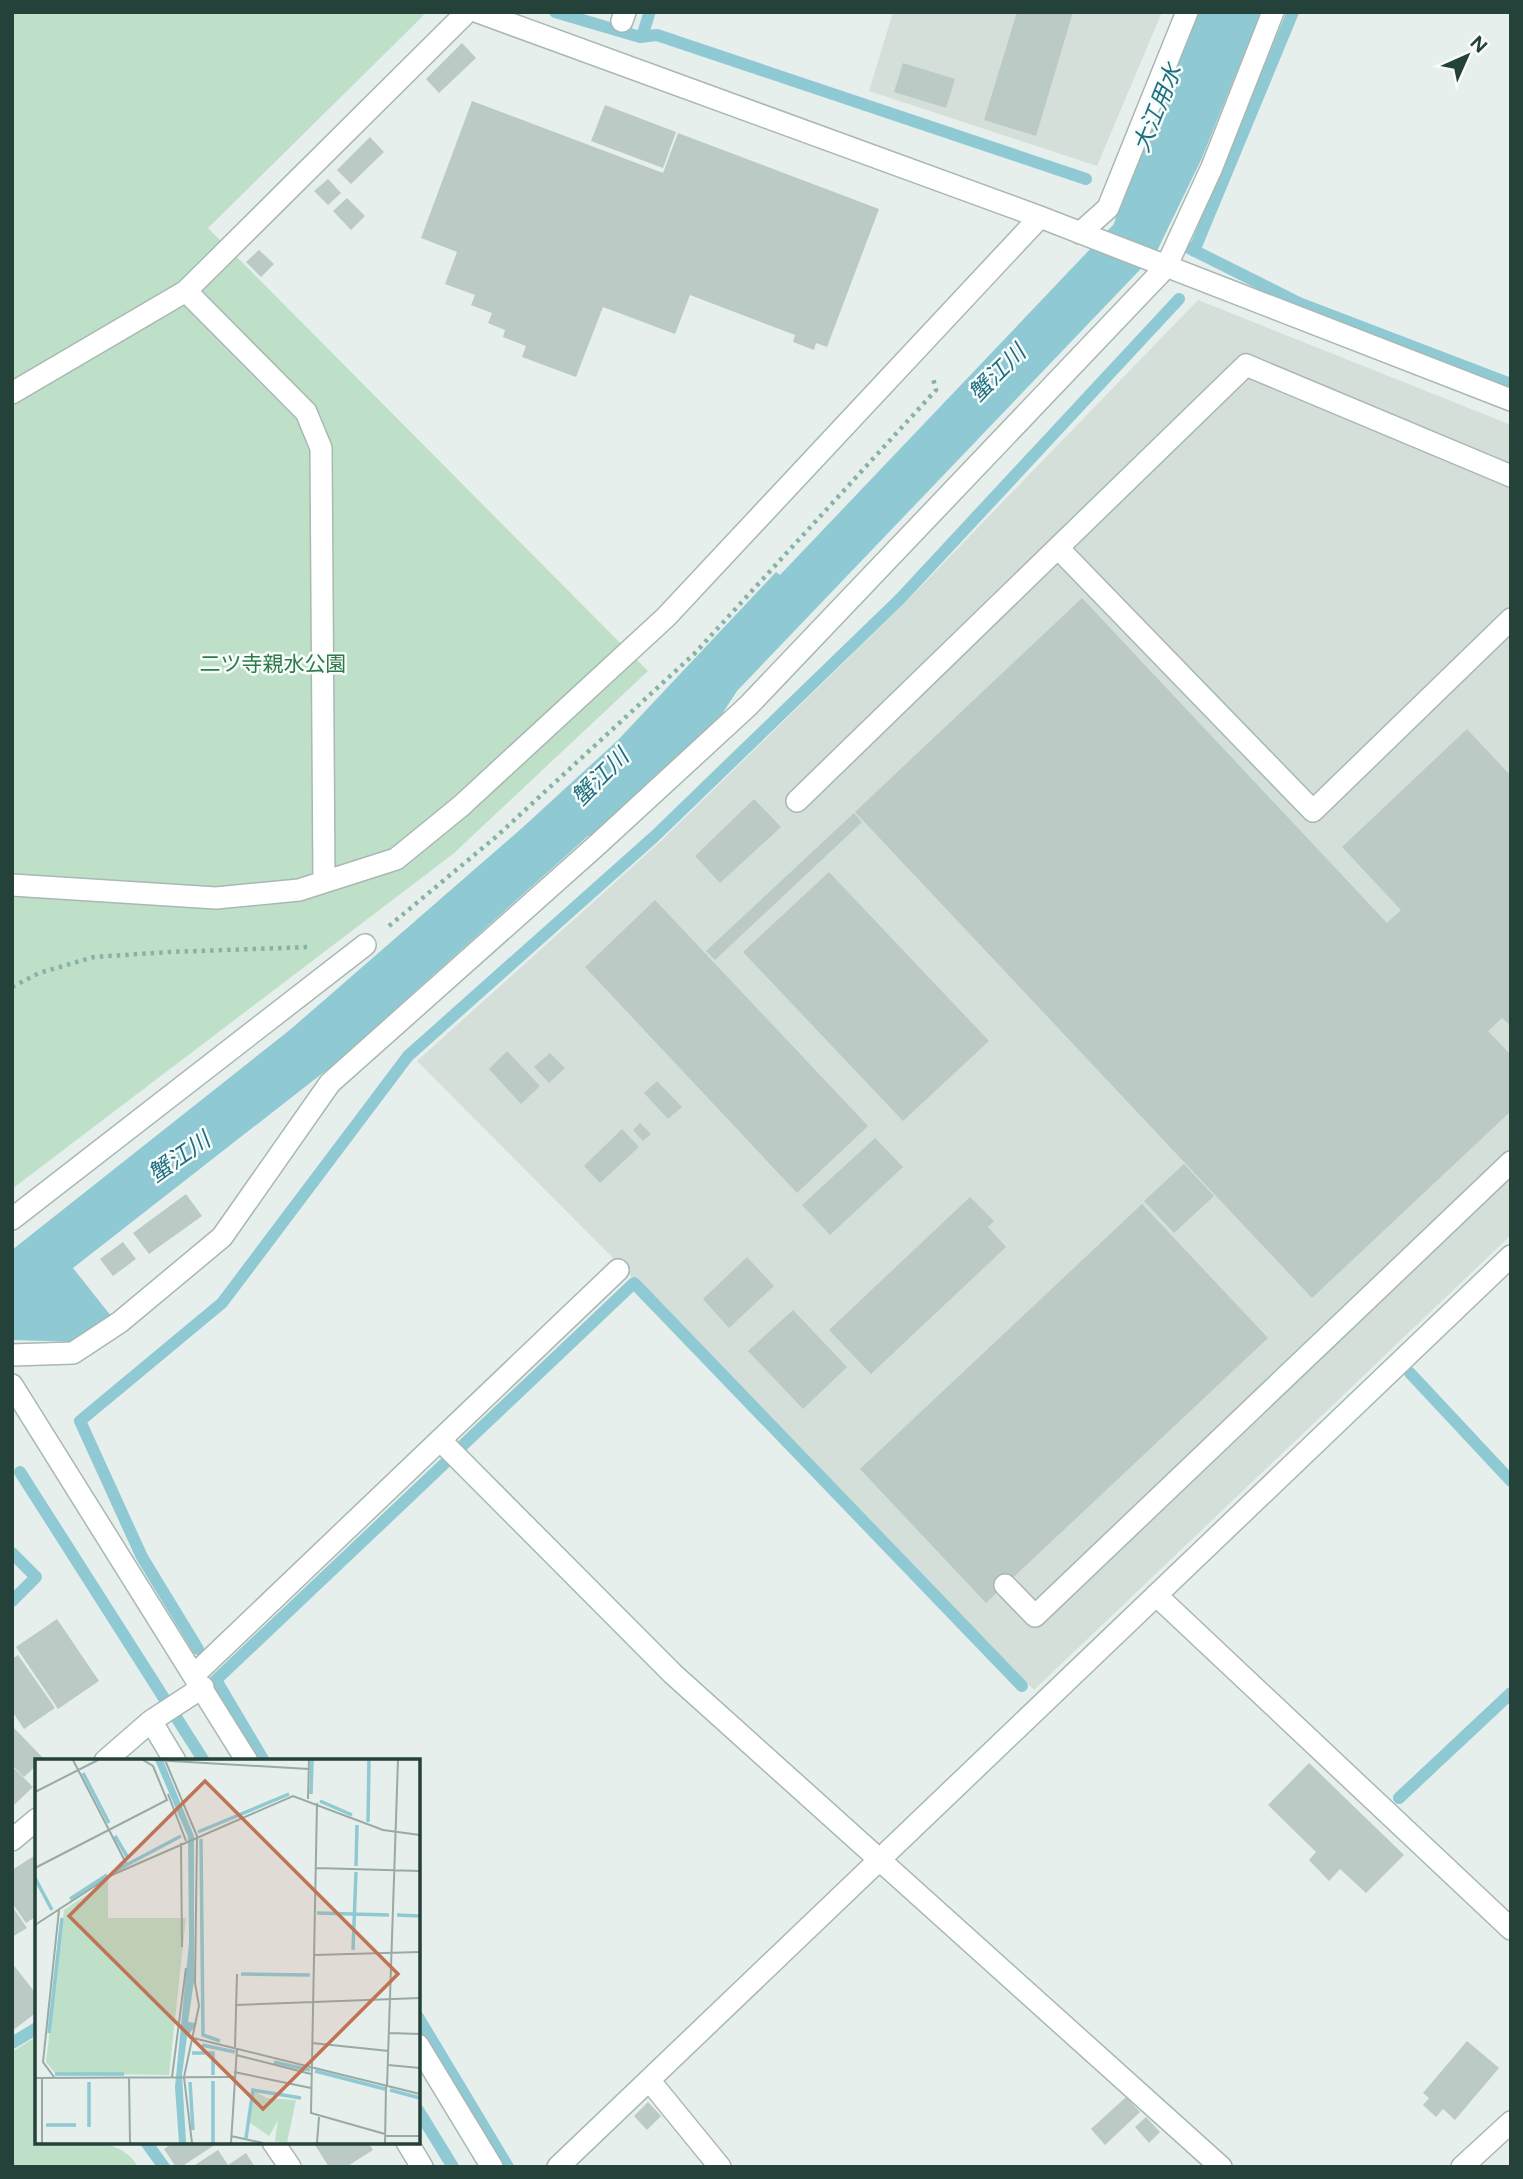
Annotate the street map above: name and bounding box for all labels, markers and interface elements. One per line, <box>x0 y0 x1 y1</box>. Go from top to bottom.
north arrow <box>1432 21 1502 91</box>
text: N <box>1465 31 1492 58</box>
water label: 大江用水 <box>1127 57 1188 156</box>
water label: 蟹江川 <box>963 337 1033 407</box>
park label: 二ツ寺親水公園 <box>200 651 347 676</box>
water label: 蟹江川 <box>566 741 636 811</box>
water label: 蟹江川 <box>143 1124 218 1188</box>
inset map <box>35 1759 420 2144</box>

